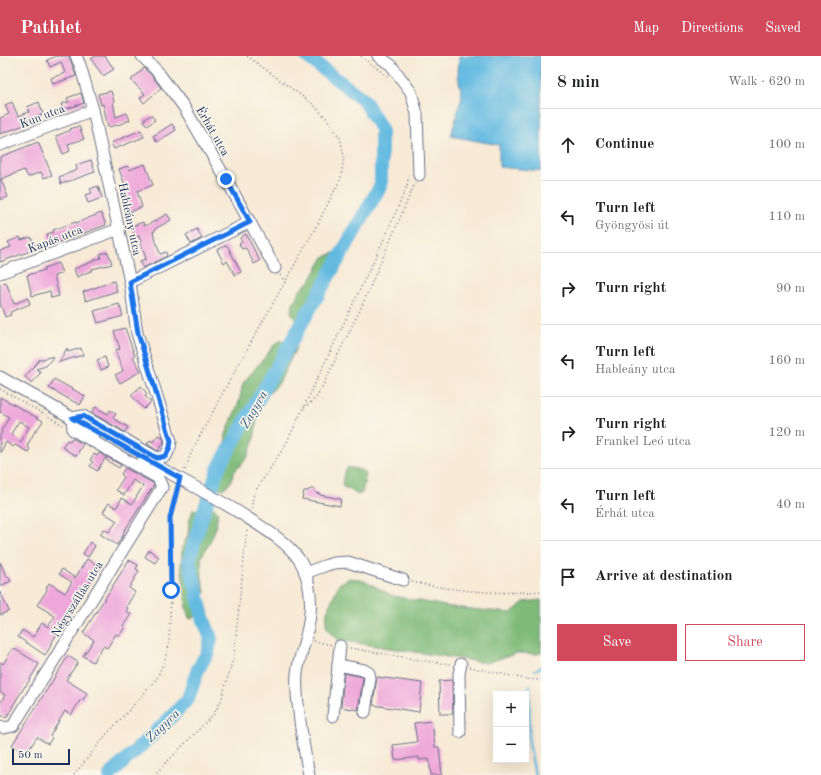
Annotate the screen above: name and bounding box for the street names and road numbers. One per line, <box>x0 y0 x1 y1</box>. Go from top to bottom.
street label: Kun utca <box>18 103 67 131</box>
street label: Érhát utca <box>193 103 234 158</box>
street label: Hableány utca <box>115 182 143 257</box>
street label: Kapás utca <box>26 224 84 256</box>
street label: Négyszállás utca <box>50 560 106 640</box>

